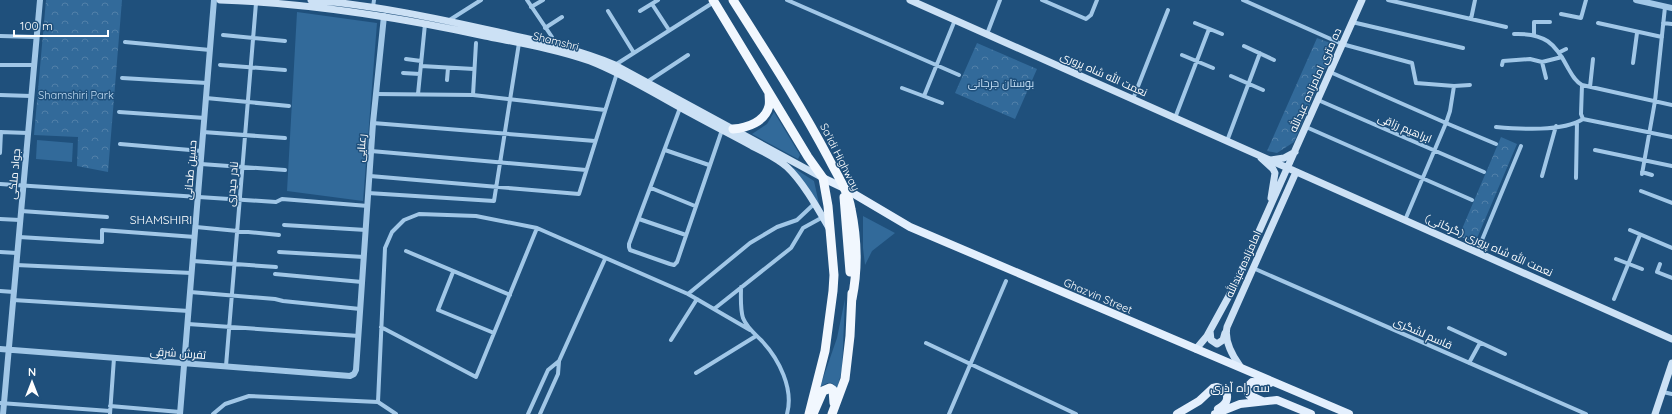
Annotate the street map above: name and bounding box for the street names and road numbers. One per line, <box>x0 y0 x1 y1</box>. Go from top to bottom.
street label: ده متری امامزاده عبدالله <box>1285 25 1344 134</box>
street label: Shamshri <box>531 29 581 53</box>
street label: نعمت الله شاه پروری <box>1058 48 1150 99</box>
street label: ابراهیم رزاقی <box>1375 110 1434 147</box>
street label: Sa'idi Highway <box>817 121 863 193</box>
street label: رعنایی <box>353 133 369 163</box>
street label: حسین طحانی <box>180 139 200 201</box>
street label: جواد ملکی <box>5 148 23 200</box>
street label: نادر حیدری <box>223 161 241 207</box>
street label: نعمت الله شاه پروری (گرکانی) <box>1423 210 1556 280</box>
street label: امامزاده عبدالله <box>1221 228 1264 300</box>
street label: Ghazvin Street <box>1061 275 1135 317</box>
street label: قاسم لشگری <box>1391 314 1454 353</box>
street label: تفرش شرقی <box>150 344 206 362</box>

